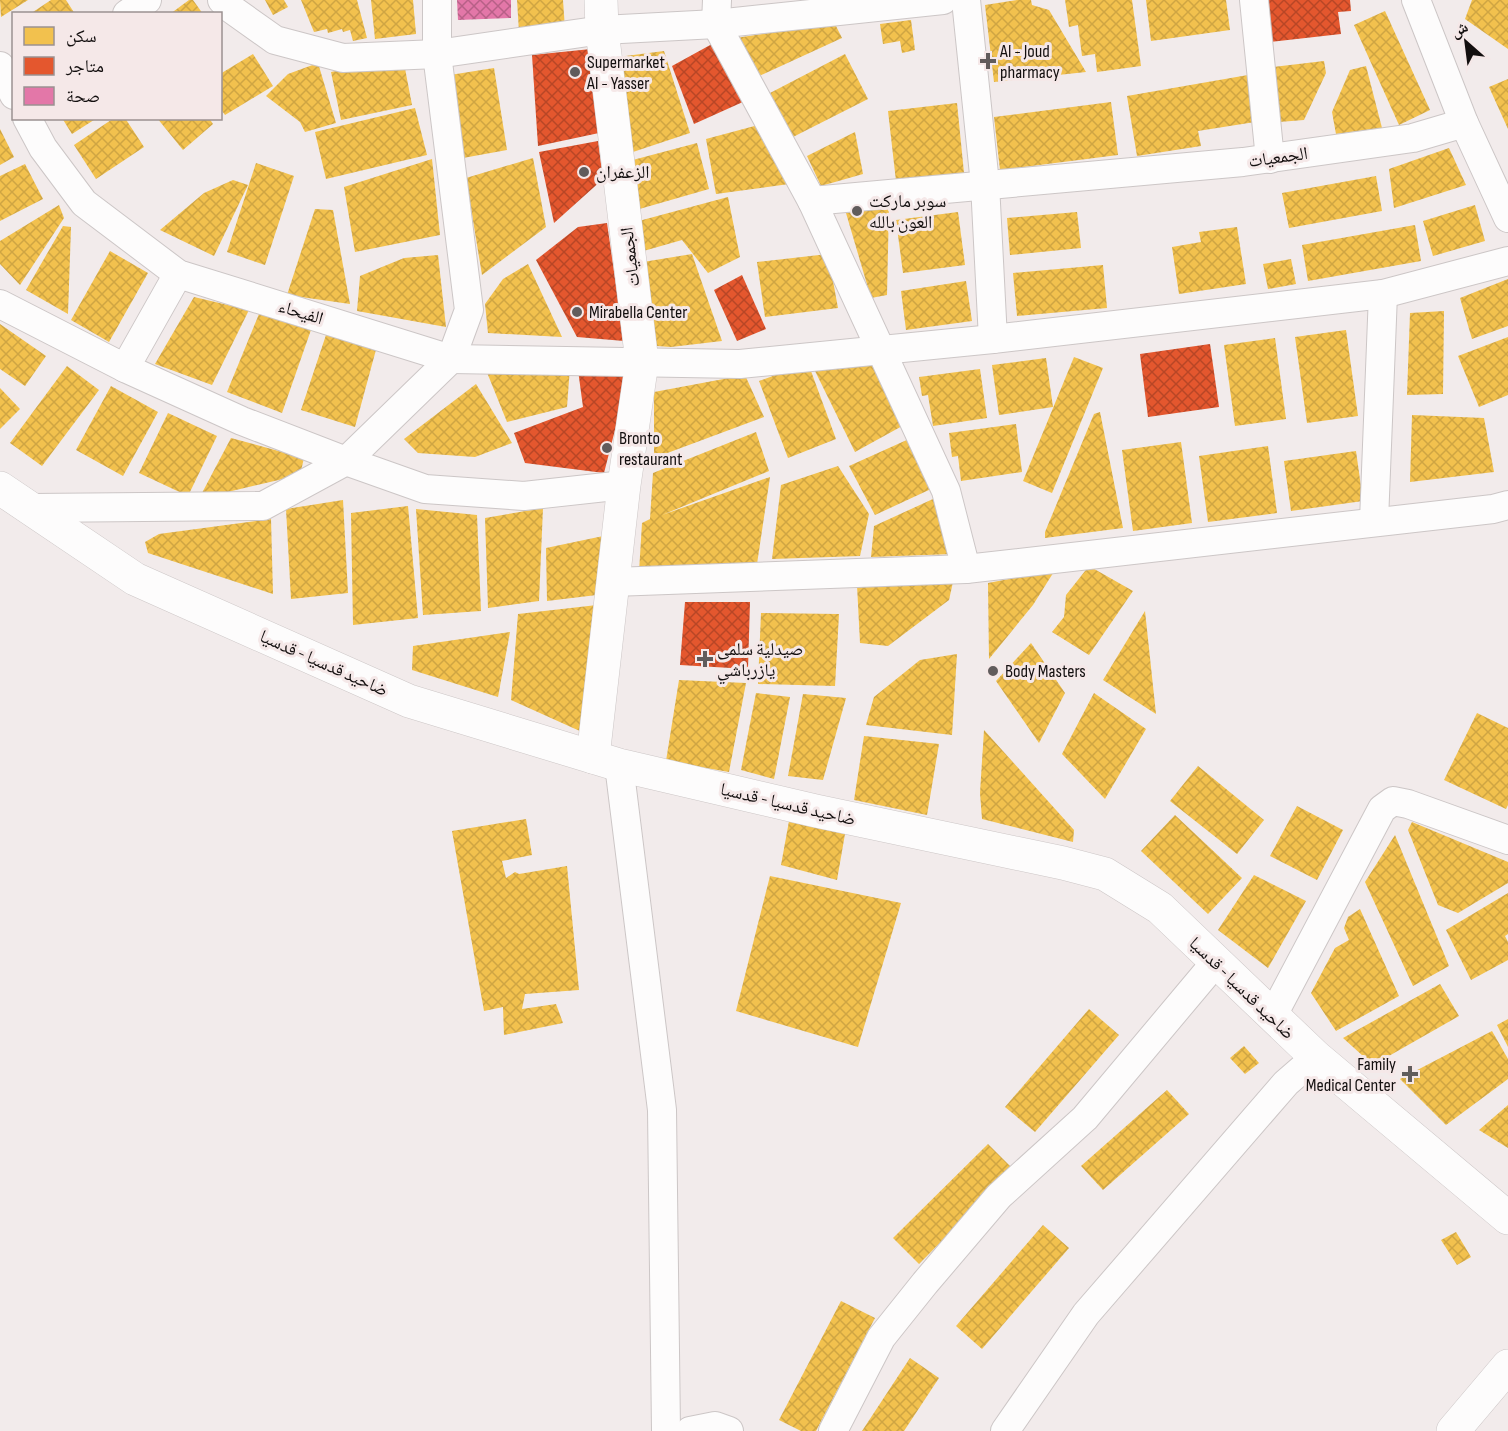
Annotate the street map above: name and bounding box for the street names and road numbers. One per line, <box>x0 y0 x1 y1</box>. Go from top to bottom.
street label: الجمعيات <box>1247 143 1309 172</box>
street label: الجمعيات <box>616 226 645 288</box>
street label: الفيحاء <box>276 296 326 329</box>
street label: ضاحيد قدسيا - قدسيا <box>256 626 391 701</box>
street label: ضاحيد قدسيا - قدسيا <box>718 779 858 830</box>
street label: ضاحيد قدسيا - قدسيا <box>1185 933 1299 1044</box>

